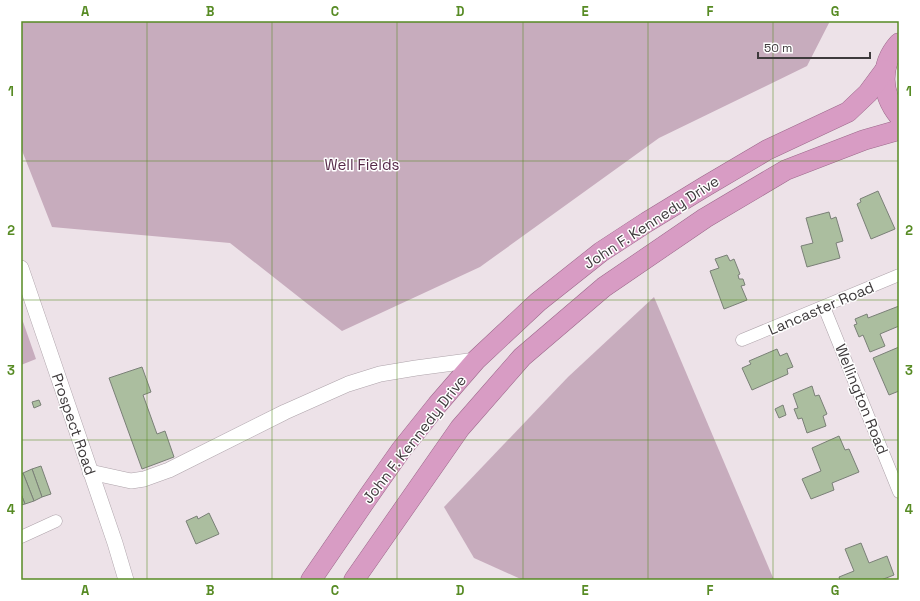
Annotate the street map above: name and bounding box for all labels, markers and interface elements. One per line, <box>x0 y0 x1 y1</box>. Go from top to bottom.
text: A <box>81 3 90 20</box>
text: B <box>206 3 215 20</box>
text: C <box>331 3 339 20</box>
text: D <box>456 3 465 20</box>
text: E <box>581 3 589 20</box>
text: F <box>707 3 714 20</box>
text: G <box>831 3 839 20</box>
scale bar <box>758 34 870 60</box>
text: 50 m <box>764 40 792 56</box>
text: 1 <box>8 83 14 100</box>
text: 1 <box>906 83 912 100</box>
park label: Well Fields <box>325 155 400 174</box>
street label: John F. Kennedy Drive <box>580 171 722 273</box>
text: 2 <box>7 222 15 239</box>
text: 2 <box>905 222 913 239</box>
street label: Lancaster Road <box>765 277 877 339</box>
street label: Wellington Road <box>831 341 893 457</box>
text: 3 <box>7 362 15 379</box>
text: 3 <box>905 362 913 379</box>
street label: Prospect Road <box>48 371 100 477</box>
street label: John F. Kennedy Drive <box>358 371 470 507</box>
text: 4 <box>7 501 15 518</box>
text: 4 <box>905 501 913 518</box>
text: A <box>81 582 90 599</box>
text: B <box>206 582 215 599</box>
text: C <box>331 582 339 599</box>
text: D <box>456 582 465 599</box>
text: E <box>581 582 589 599</box>
text: F <box>707 582 714 599</box>
text: G <box>831 582 839 599</box>

